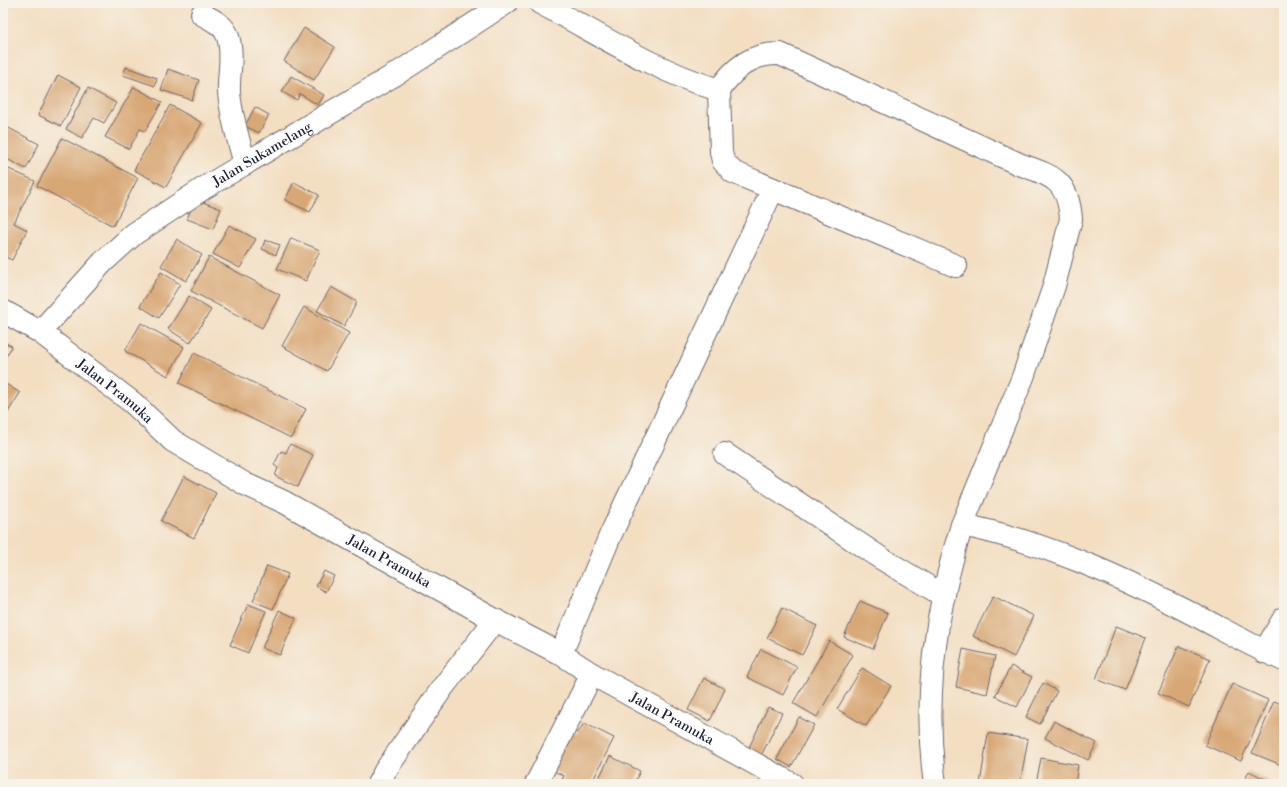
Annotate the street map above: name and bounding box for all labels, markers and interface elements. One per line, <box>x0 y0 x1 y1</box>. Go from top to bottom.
street label: Jalan Sukamelang <box>208 118 316 192</box>
street label: Jalan Pramuka <box>72 355 157 428</box>
street label: Jalan Pramuka <box>343 531 435 593</box>
street label: Jalan Pramuka <box>626 688 718 750</box>

